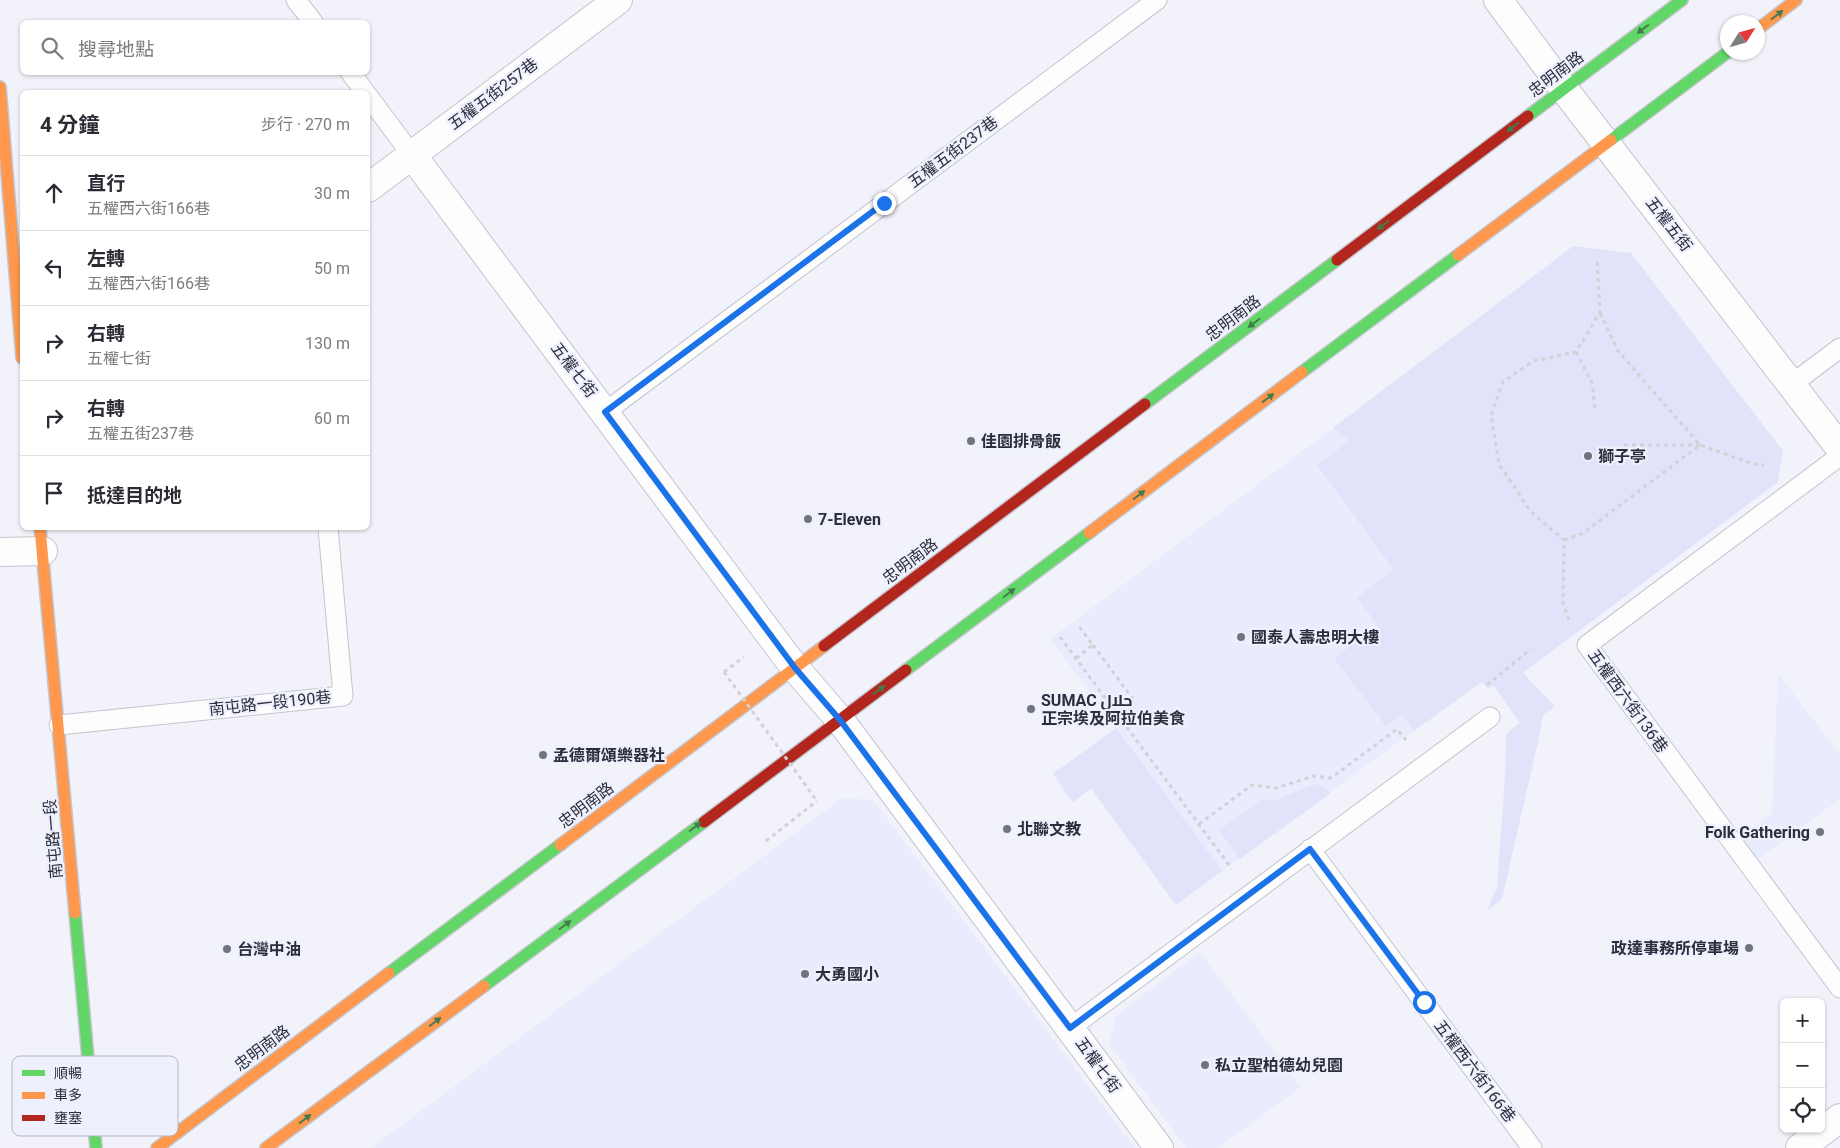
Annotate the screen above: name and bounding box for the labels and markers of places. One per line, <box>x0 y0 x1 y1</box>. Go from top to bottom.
place label: 佳園排骨飯 <box>981 432 1061 451</box>
marker: 佳園排骨飯 <box>965 435 977 447</box>
place label: 獅子亭 <box>1598 447 1646 466</box>
marker: 獅子亭 <box>1582 450 1594 462</box>
place label: 7-Eleven <box>818 510 881 529</box>
marker: 7-Eleven <box>802 513 814 525</box>
place label: 國泰人壽忠明大樓 <box>1251 628 1379 647</box>
marker: 國泰人壽忠明大樓 <box>1235 631 1247 643</box>
place label: SUMAC حلال 正宗埃及阿拉伯美食 <box>1041 691 1185 728</box>
marker: SUMAC حلال 正宗埃及阿拉伯美食 <box>1025 703 1037 715</box>
place label: 孟德爾頌樂器社 <box>553 746 665 765</box>
marker: 孟德爾頌樂器社 <box>537 749 549 761</box>
place label: 北聯文教 <box>1017 820 1081 839</box>
marker: 北聯文教 <box>1001 823 1013 835</box>
place label: Folk Gathering <box>1705 823 1810 842</box>
marker: Folk Gathering <box>1814 826 1826 838</box>
place label: 政達事務所停車場 <box>1611 939 1739 958</box>
place label: 台灣中油 <box>237 940 301 959</box>
marker: 政達事務所停車場 <box>1743 942 1755 954</box>
marker: 台灣中油 <box>221 943 233 955</box>
place label: 大勇國小 <box>815 965 879 984</box>
marker: 大勇國小 <box>799 968 811 980</box>
place label: 私立聖柏德幼兒園 <box>1215 1056 1343 1075</box>
marker: 私立聖柏德幼兒園 <box>1199 1059 1211 1071</box>

